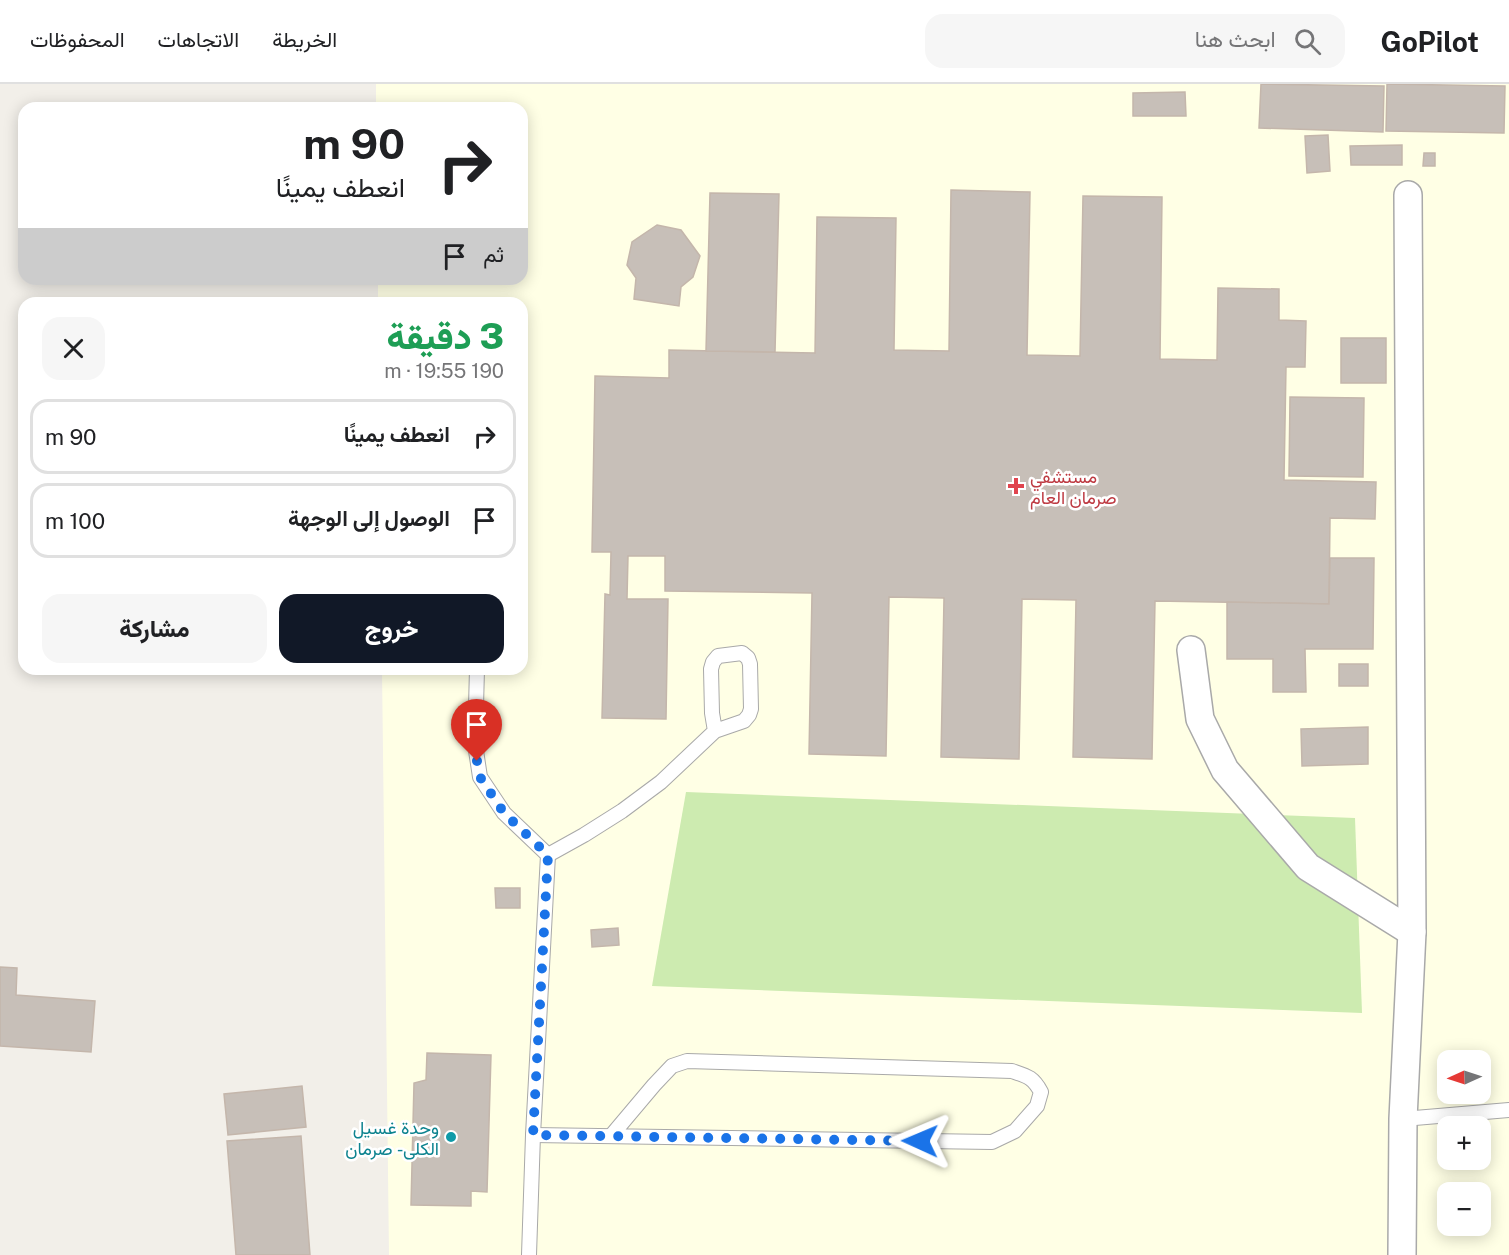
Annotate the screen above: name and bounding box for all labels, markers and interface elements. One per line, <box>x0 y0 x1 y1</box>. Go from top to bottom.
search box <box>925 14 1345 68</box>
icon: search <box>1291 25 1324 58</box>
text: GoPilot <box>1381 25 1479 58</box>
text: ابحث هنا <box>1195 26 1276 52</box>
text: المحفوظات <box>30 27 125 52</box>
text: الاتجاهات <box>158 27 239 52</box>
text: الخريطة <box>272 27 337 52</box>
text: 90 m <box>303 119 405 168</box>
icon: right <box>426 126 504 204</box>
text: انعطف يمينًا <box>276 171 405 203</box>
icon: arrive <box>438 240 471 273</box>
text: ثم <box>483 241 504 267</box>
text: 3 دقيقة <box>386 315 504 357</box>
button: close <box>42 317 105 380</box>
text: 190 m · 19:55 <box>384 359 504 383</box>
icon: right <box>468 420 501 453</box>
text: انعطف يمينًا <box>344 421 450 447</box>
text: 90 m <box>45 424 96 450</box>
place label: مستشفي صرمان العام <box>1030 466 1117 510</box>
marker: مستشفي صرمان العام <box>1007 477 1025 495</box>
icon: arrive <box>468 504 501 537</box>
text: الوصول إلى الوجهة <box>288 505 450 531</box>
text: 100 m <box>45 508 105 534</box>
button: مشاركة <box>42 594 267 663</box>
button: خروج <box>279 594 504 663</box>
pin <box>451 699 502 761</box>
icon: arrive <box>460 708 493 741</box>
north arrow <box>1437 1050 1491 1104</box>
map controls <box>1437 1050 1491 1236</box>
position arrow <box>888 1109 952 1173</box>
button: + <box>1437 1116 1491 1170</box>
place label: وحدة غسيل الكلى - صرمان <box>345 1117 439 1160</box>
marker: وحدة غسيل الكلى - صرمان <box>444 1130 458 1144</box>
button: − <box>1437 1182 1491 1236</box>

